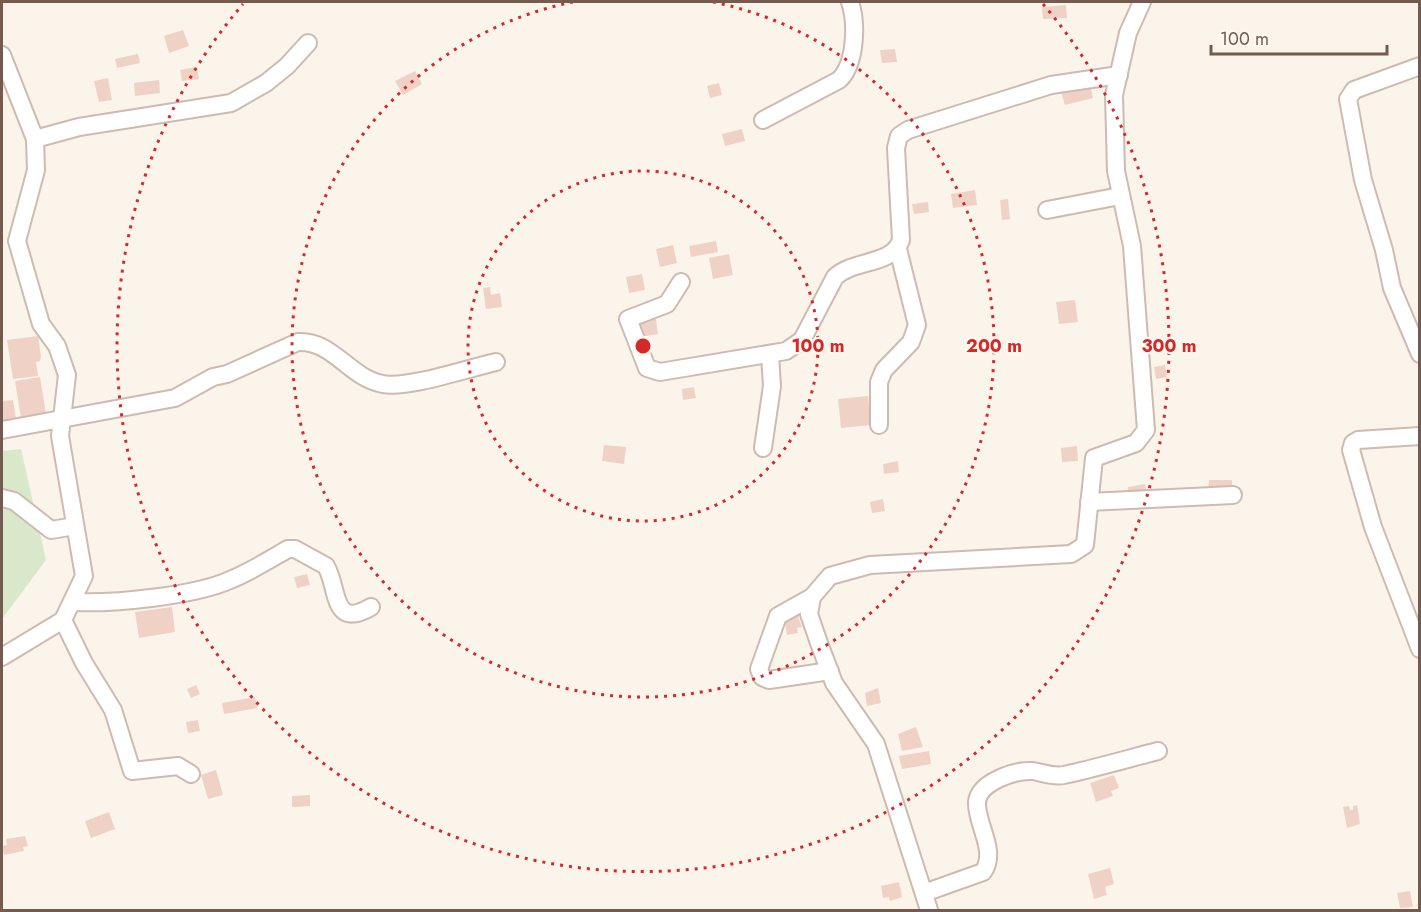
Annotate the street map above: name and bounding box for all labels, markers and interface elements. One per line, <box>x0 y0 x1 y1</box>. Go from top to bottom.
scale bar <box>1211 18 1386 56</box>
text: 100 m <box>1220 26 1269 52</box>
text: 100 m <box>791 333 845 359</box>
text: 200 m <box>966 333 1022 359</box>
text: 300 m <box>1141 333 1197 359</box>
centre of rings <box>633 336 653 356</box>

